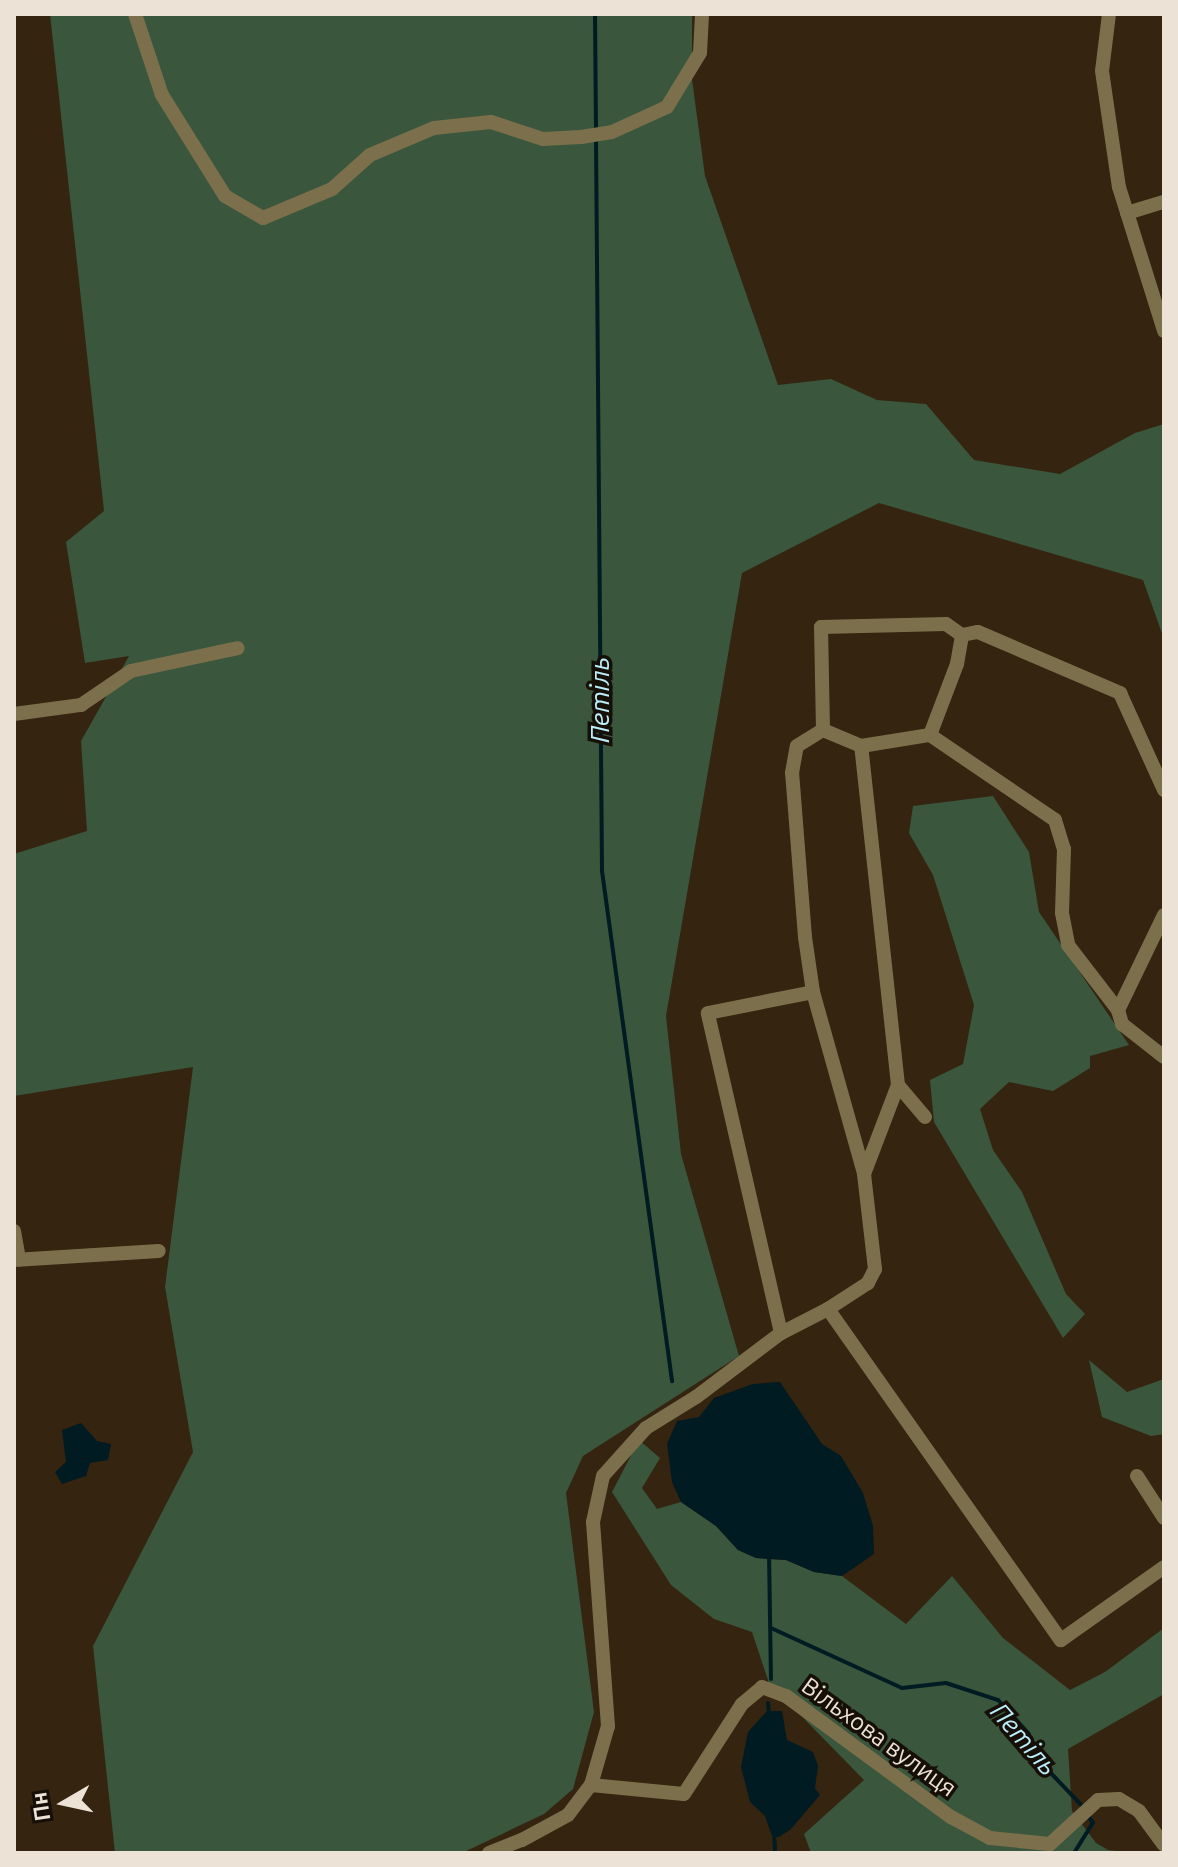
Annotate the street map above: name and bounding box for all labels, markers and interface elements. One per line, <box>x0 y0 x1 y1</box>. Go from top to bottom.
water label: Петіль <box>584 657 616 743</box>
street label: Вільхова вулиця <box>796 1671 962 1803</box>
water label: Петіль <box>984 1696 1064 1782</box>
north arrow <box>24 1763 104 1843</box>
text: Пн <box>25 1791 54 1823</box>

